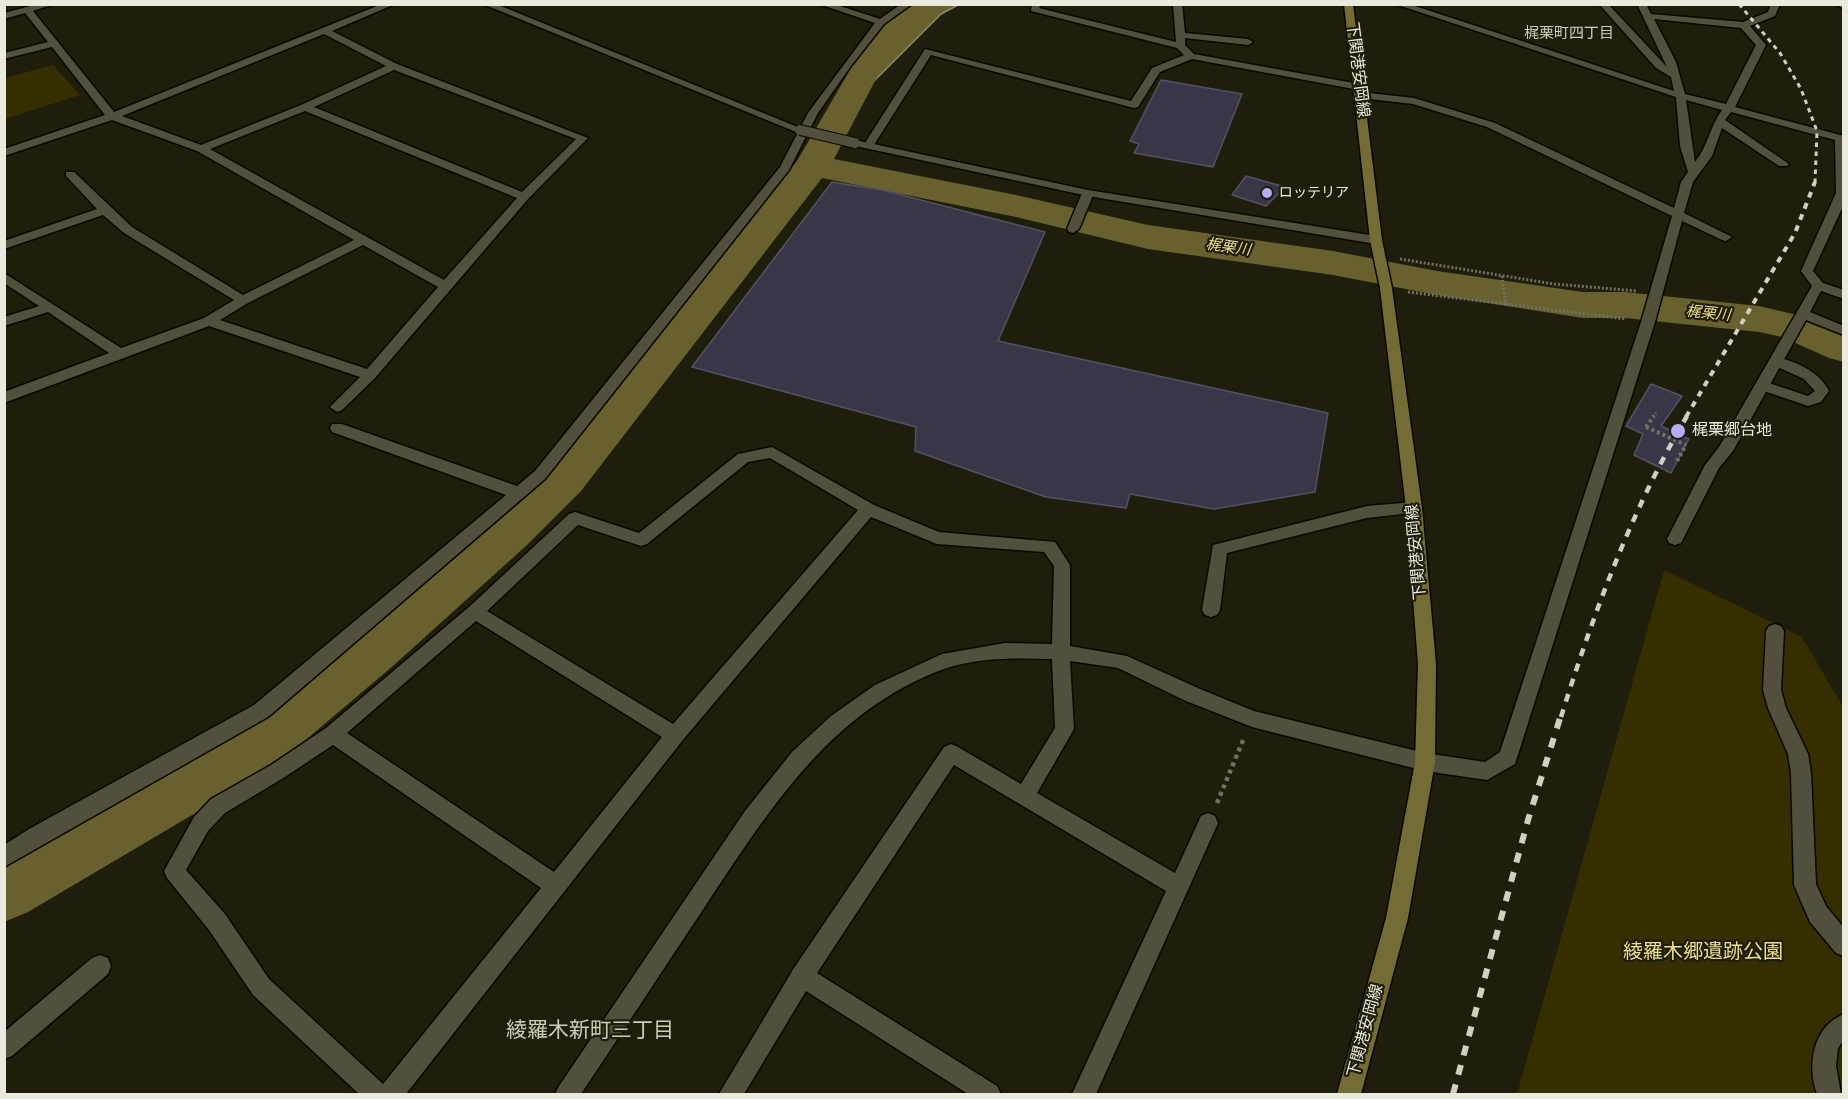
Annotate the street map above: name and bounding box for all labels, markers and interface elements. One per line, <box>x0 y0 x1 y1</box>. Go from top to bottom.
street label: 下関港安岡線 <box>1342 21 1372 119</box>
district label: 梶栗町四丁目 <box>1524 25 1614 43</box>
place label: ロッテリア <box>1279 185 1349 201</box>
marker: ロッテリア <box>1260 186 1274 200</box>
water label: 梶栗川 <box>1204 236 1252 260</box>
water label: 梶栗川 <box>1685 303 1731 325</box>
place label: 梶栗郷台地 <box>1692 421 1772 441</box>
marker: 梶栗郷台地 <box>1669 422 1687 440</box>
street label: 下関港安岡線 <box>1403 503 1431 601</box>
park label: 綾羅木郷遺跡公園 <box>1623 941 1783 965</box>
street label: 下関港安岡線 <box>1344 982 1388 1080</box>
district label: 綾羅木新町三丁目 <box>506 1019 674 1045</box>

